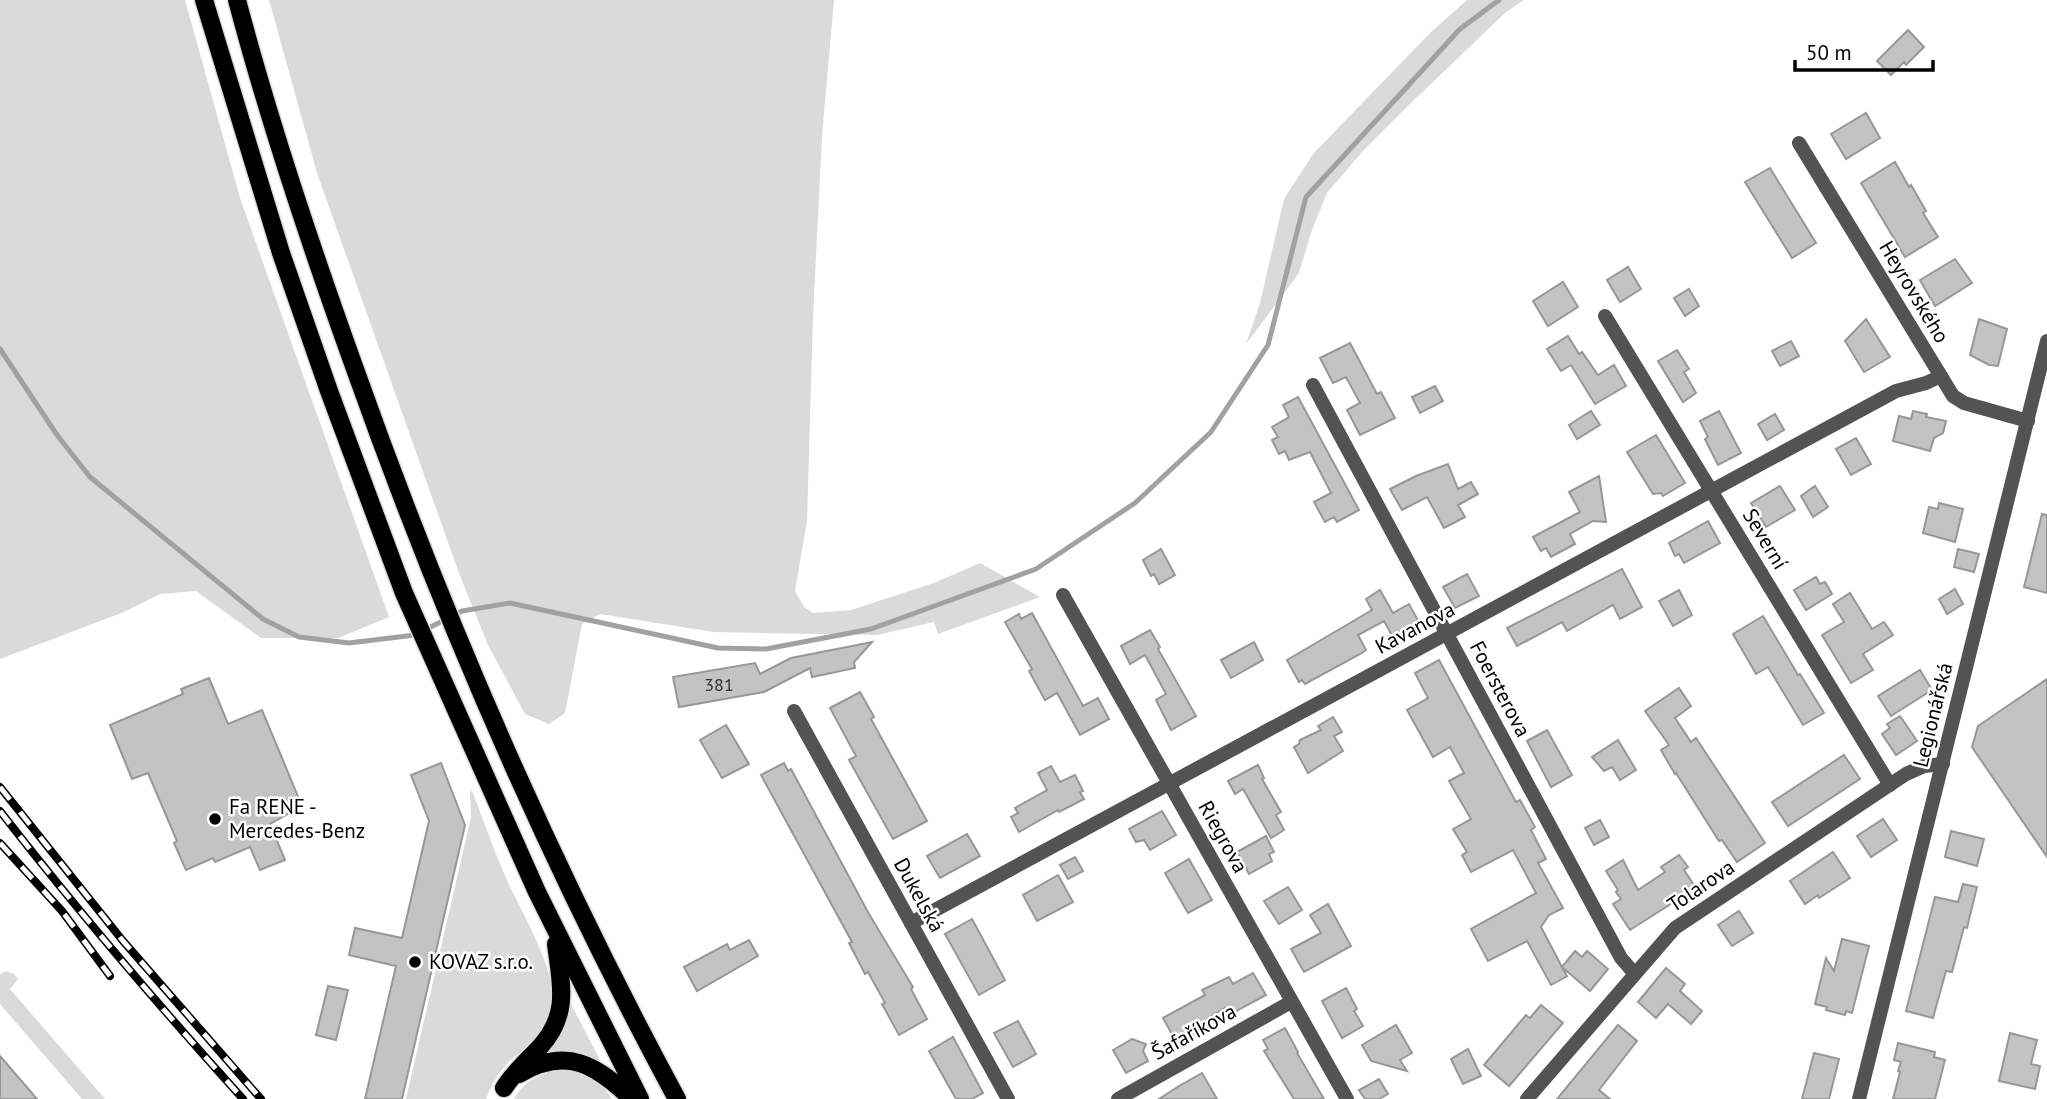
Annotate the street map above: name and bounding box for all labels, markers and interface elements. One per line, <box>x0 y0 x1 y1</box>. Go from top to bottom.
scale bar <box>1795 28 1933 72</box>
text: 50 m <box>1806 39 1852 66</box>
street label: Heyrovského <box>1873 236 1955 348</box>
street label: Severní <box>1737 503 1794 574</box>
street label: Kavanova <box>1370 595 1459 660</box>
street label: Foersterova <box>1464 636 1537 741</box>
street label: Legionářská <box>1907 660 1959 770</box>
house number: 381 <box>704 673 734 696</box>
place label: Fa RENE - Mercedes-Benz <box>229 793 365 844</box>
street label: Riegrova <box>1193 796 1254 878</box>
marker: Fa RENE - Mercedes-Benz <box>207 811 223 827</box>
street label: Dukelská <box>888 853 951 937</box>
street label: Tolarova <box>1662 853 1740 918</box>
place label: KOVAZ s.r.o. <box>429 948 533 975</box>
marker: KOVAZ s.r.o. <box>407 954 423 970</box>
street label: Šafaříkova <box>1147 997 1241 1066</box>

